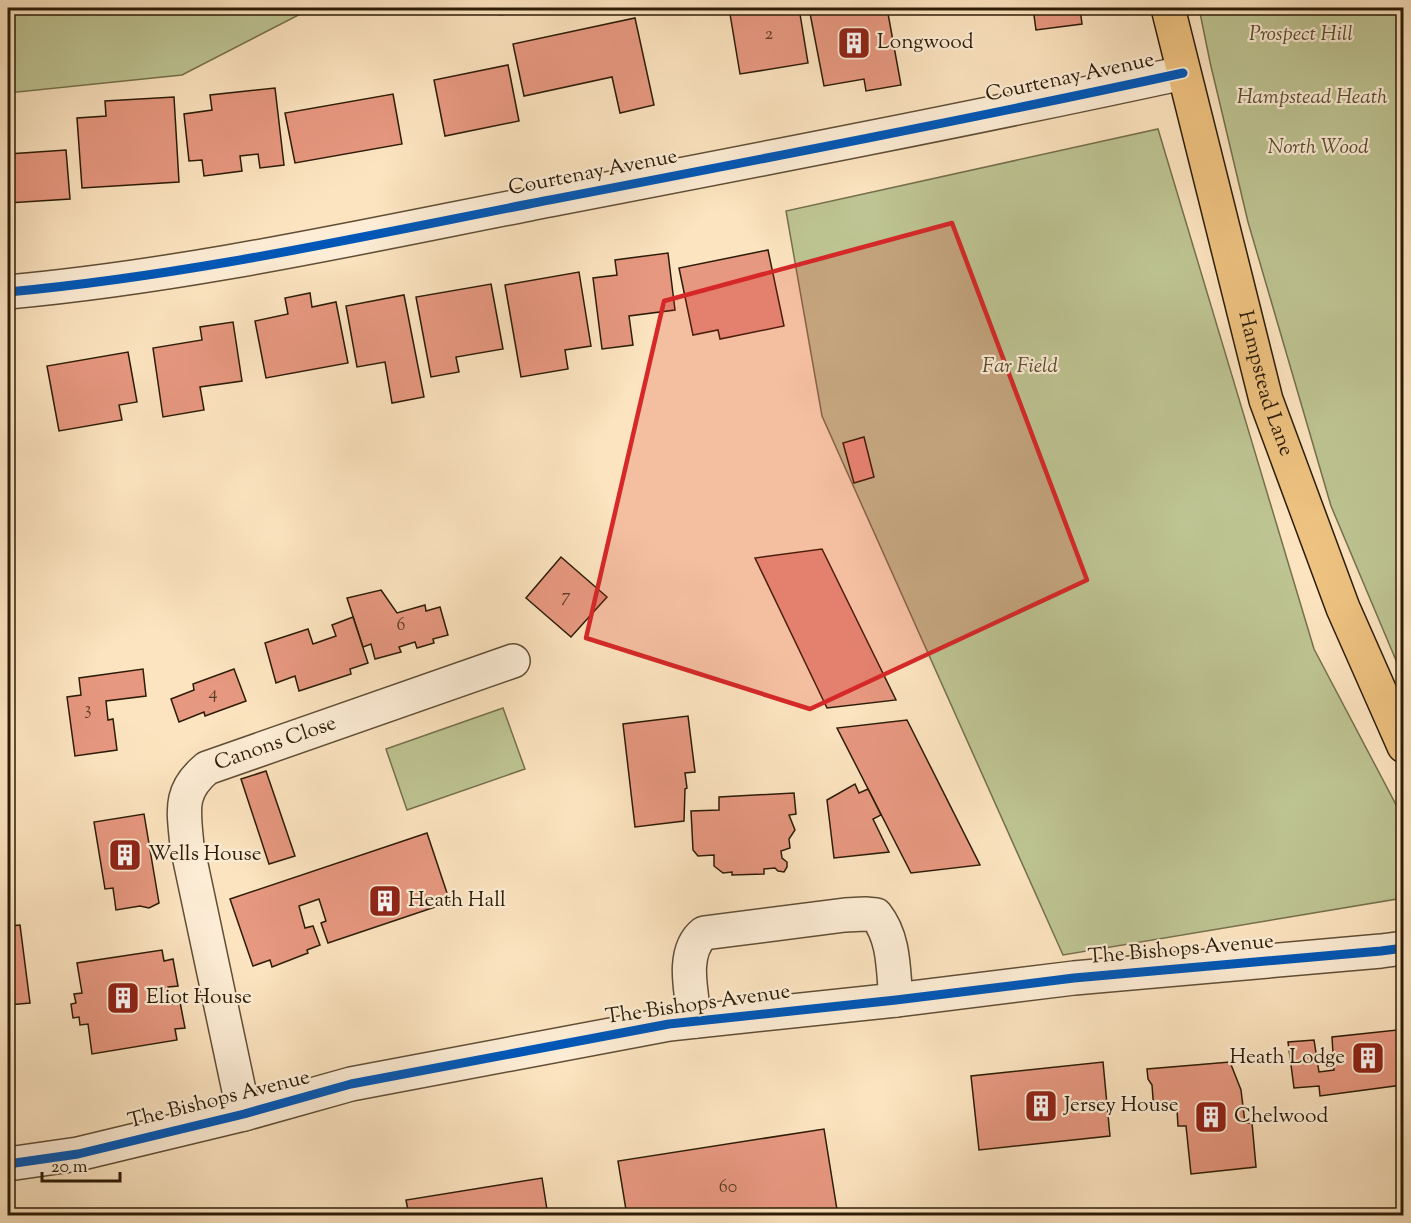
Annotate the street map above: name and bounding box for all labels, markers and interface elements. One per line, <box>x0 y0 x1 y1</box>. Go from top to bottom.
park label: Prospect Hill <box>1249 20 1353 50</box>
house number: 2 <box>765 22 774 48</box>
building icon: Longwood <box>836 25 872 61</box>
place label: Longwood <box>877 28 974 58</box>
street label: Courtenay Avenue <box>983 45 1157 111</box>
park label: Hampstead Heath <box>1237 83 1387 113</box>
park label: North Wood <box>1267 133 1369 163</box>
street label: Courtenay Avenue <box>506 142 680 204</box>
street label: Hampstead Lane <box>1229 308 1301 461</box>
park label: Far Field <box>982 352 1058 382</box>
house number: 7 <box>561 584 571 610</box>
house number: 6 <box>397 613 406 639</box>
house number: 4 <box>208 681 218 707</box>
house number: 3 <box>84 697 92 723</box>
street label: Canons Close <box>210 709 341 779</box>
building icon: Wells House <box>107 837 143 873</box>
place label: Wells House <box>148 840 262 870</box>
building icon: Heath Hall <box>367 883 403 919</box>
place label: Heath Hall <box>408 886 506 916</box>
street label: The Bishops Avenue <box>1087 927 1275 973</box>
street label: The Bishops Avenue <box>604 977 792 1033</box>
building icon: Eliot House <box>105 980 141 1016</box>
place label: Eliot House <box>146 983 252 1013</box>
building icon: Heath Lodge <box>1350 1040 1386 1076</box>
place label: Heath Lodge <box>1229 1043 1345 1073</box>
street label: The Bishops Avenue <box>125 1063 313 1137</box>
building icon: Jersey House <box>1023 1088 1059 1124</box>
place label: Jersey House <box>1063 1091 1179 1121</box>
building icon: Chelwood <box>1193 1099 1229 1135</box>
place label: Chelwood <box>1234 1102 1328 1132</box>
scale bar <box>42 1145 120 1183</box>
text: 20 m <box>51 1155 88 1181</box>
house number: 60 <box>719 1175 737 1201</box>

